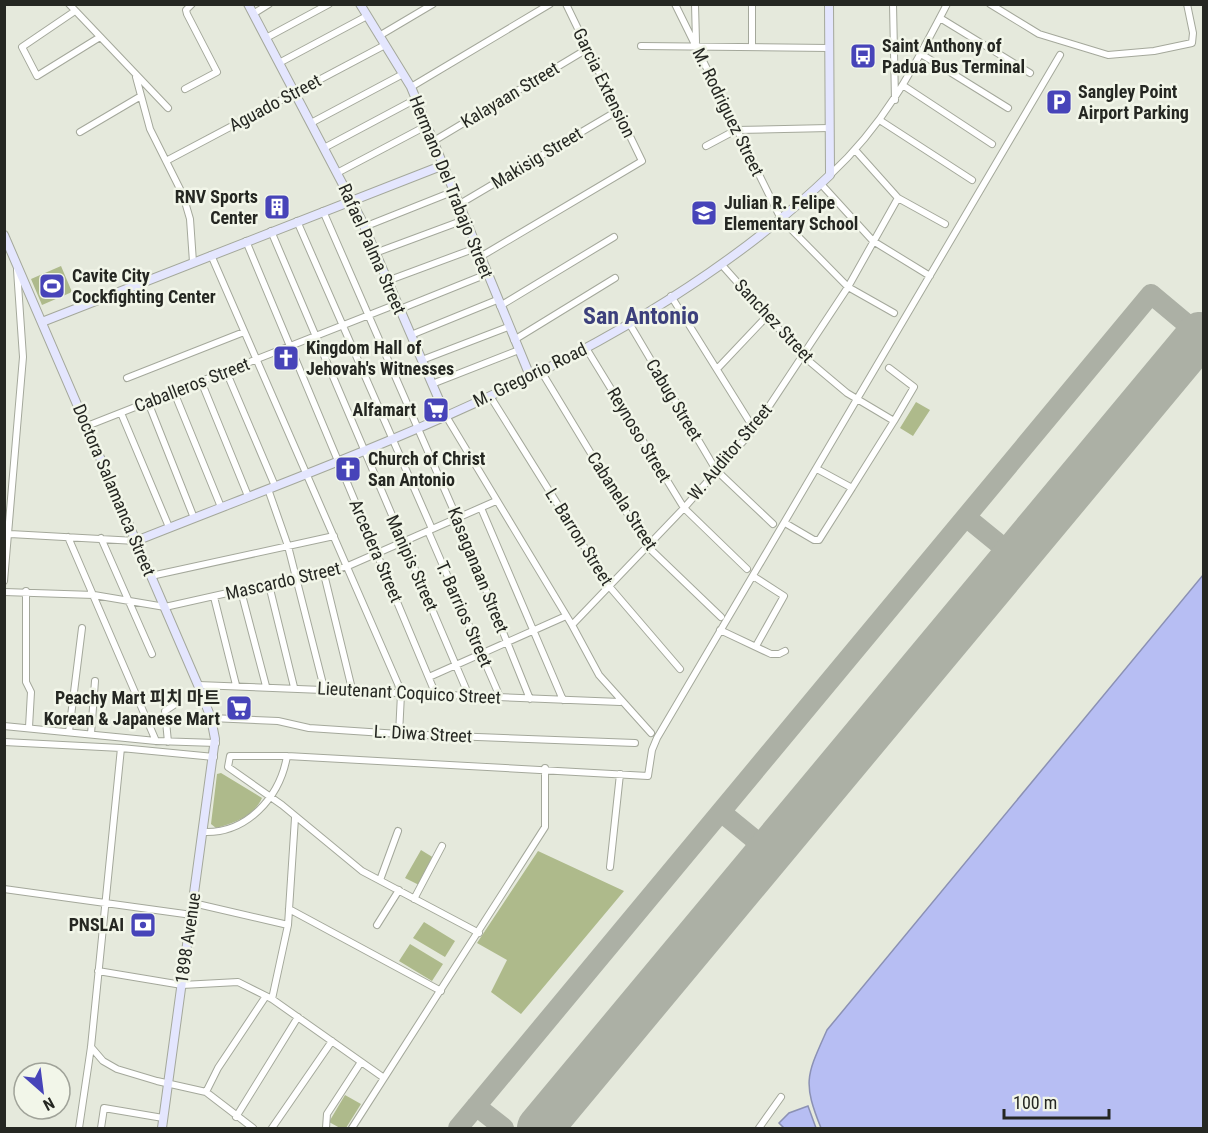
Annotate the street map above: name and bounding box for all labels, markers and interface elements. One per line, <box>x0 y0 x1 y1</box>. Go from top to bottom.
street label: Garcia Extension <box>569 25 640 141</box>
place label: Saint Anthony of Padua Bus Terminal <box>882 35 1025 77</box>
bus stop icon: Saint Anthony of Padua Bus Terminal <box>848 41 878 71</box>
street label: M. Rodriguez Street <box>688 44 769 179</box>
street label: Kalayaan Street <box>457 57 563 132</box>
street label: Aguado Street <box>225 70 324 136</box>
place label: Sangley Point Airport Parking <box>1078 81 1189 123</box>
parking icon: Sangley Point Airport Parking <box>1044 87 1074 117</box>
street label: Hermano Del Trabajo Street <box>405 92 498 281</box>
street label: Makisig Street <box>488 122 586 193</box>
street label: Rafael Palma Street <box>334 180 411 317</box>
place label: RNV Sports Center <box>175 186 258 228</box>
building icon: RNV Sports Center <box>262 192 292 222</box>
place label: Julian R. Felipe Elementary School <box>724 192 858 234</box>
school or university icon: Julian R. Felipe Elementary School <box>689 198 719 228</box>
place label: Cavite City Cockfighting Center <box>72 265 216 307</box>
sports icon: Cavite City Cockfighting Center <box>37 271 67 301</box>
street label: Sanchez Street <box>730 275 818 367</box>
district label: San Antonio <box>583 302 699 330</box>
place label: Kingdom Hall of Jehovah's Witnesses <box>306 337 454 379</box>
street label: M. Gregorio Road <box>470 338 590 411</box>
church icon: Kingdom Hall of Jehovah's Witnesses <box>271 343 301 373</box>
street label: Caballeros Street <box>131 353 252 416</box>
street label: Cabug Street <box>642 355 707 444</box>
street label: Reynoso Street <box>603 384 676 486</box>
supermarket icon: Alfamart <box>421 395 451 425</box>
place label: Alfamart <box>353 399 416 420</box>
street label: W. Auditor Street <box>683 399 776 504</box>
street label: Doctora Salamanca Street <box>69 401 160 579</box>
place label: Church of Christ San Antonio <box>368 448 486 490</box>
street label: Cabanela Street <box>583 448 662 554</box>
church icon: Church of Christ San Antonio <box>333 454 363 484</box>
street label: L. Barron Street <box>541 484 618 589</box>
street label: Arcedera Street <box>345 496 408 605</box>
street label: Kasaganaan Street <box>444 504 513 636</box>
street label: Manipis Street <box>382 512 443 614</box>
street label: Mascardo Street <box>224 557 342 604</box>
street label: T. Barrios Street <box>432 558 497 670</box>
street label: Lieutenant Coquico Street <box>317 677 501 708</box>
place label: Peachy Mart 피치 마트 Korean & Japanese Mart <box>44 687 220 729</box>
supermarket icon: Peachy Mart 피치 마트 Korean & Japanese Mart <box>224 693 254 723</box>
street label: L. Diwa Street <box>373 720 473 747</box>
street label: 1898 Avenue <box>171 891 204 985</box>
bank icon: PNSLAI <box>128 910 158 940</box>
place label: PNSLAI <box>69 914 124 935</box>
north arrow <box>12 1061 72 1121</box>
scale bar <box>1004 1082 1109 1120</box>
text: 100 m <box>1013 1092 1057 1113</box>
text: N <box>40 1093 58 1114</box>

